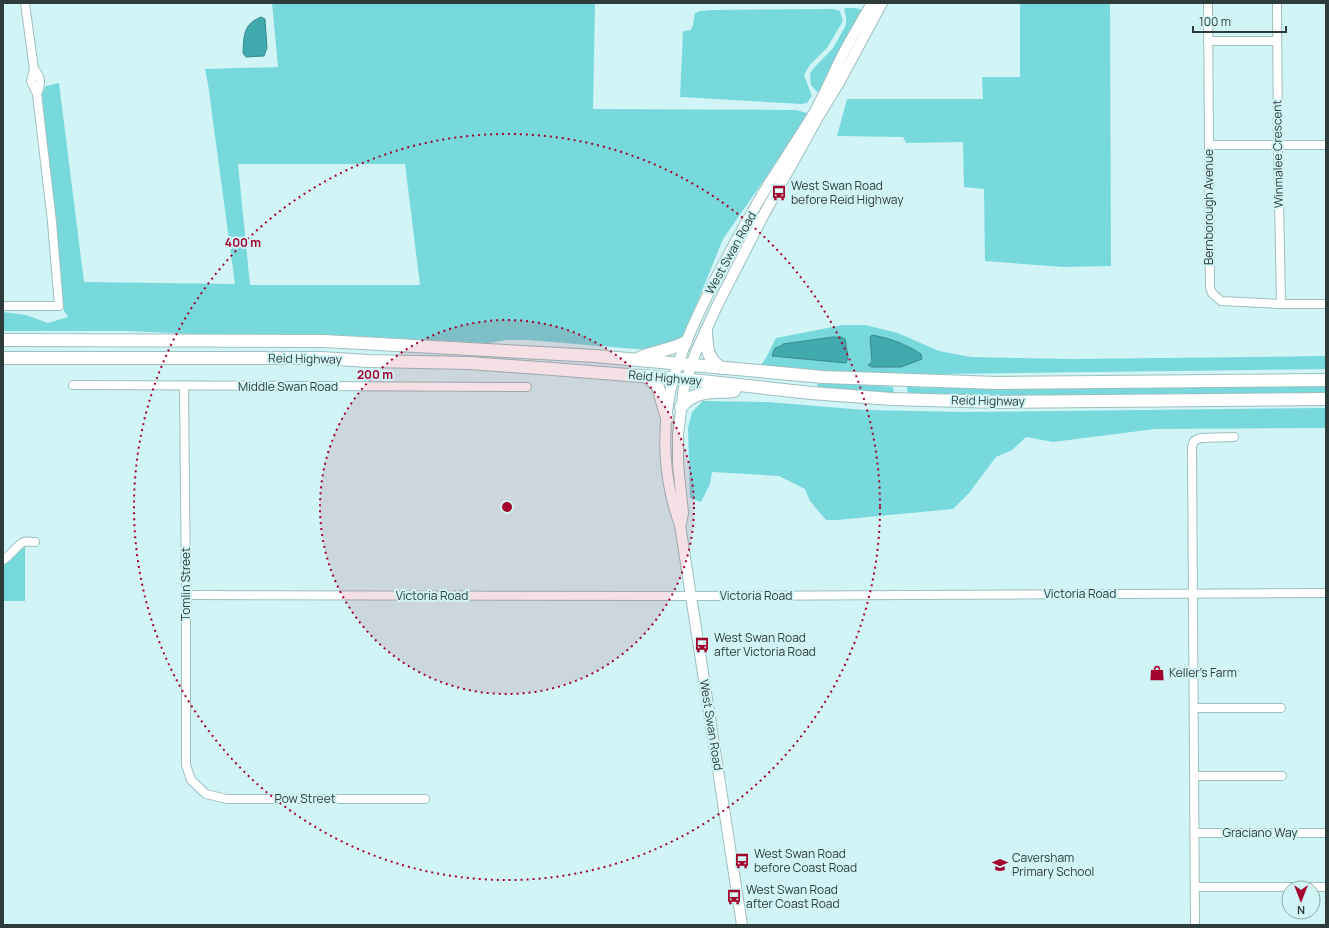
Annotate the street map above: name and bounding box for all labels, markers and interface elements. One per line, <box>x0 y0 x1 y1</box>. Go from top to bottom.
scale bar <box>1193 8 1286 34</box>
text: 100 m <box>1199 13 1231 30</box>
street label: Winmalee Crescent <box>1268 100 1287 208</box>
street label: Bernborough Avenue <box>1200 149 1217 265</box>
place label: West Swan Road before Reid Highway <box>791 177 904 208</box>
bus stop icon: West Swan Road before Reid Highway <box>770 184 788 202</box>
street label: West Swan Road <box>701 208 760 297</box>
text: 400 m <box>225 234 261 251</box>
street label: Reid Highway <box>268 349 343 368</box>
text: 200 m <box>357 366 393 383</box>
street label: Reid Highway <box>628 366 703 389</box>
street label: Middle Swan Road <box>238 378 338 395</box>
street label: Reid Highway <box>951 391 1026 410</box>
centre of rings <box>500 500 514 514</box>
street label: Tomlin Street <box>177 547 194 621</box>
street label: Victoria Road <box>1044 585 1116 602</box>
street label: Victoria Road <box>396 587 468 604</box>
street label: Victoria Road <box>720 587 792 604</box>
place label: West Swan Road after Victoria Road <box>714 629 816 660</box>
bus stop icon: West Swan Road after Victoria Road <box>693 636 711 654</box>
shop icon: Keller’s Farm <box>1148 664 1166 682</box>
place label: Keller’s Farm <box>1169 664 1237 681</box>
street label: West Swan Road <box>696 678 727 772</box>
street label: Pow Street <box>275 790 336 807</box>
street label: Graciano Way <box>1222 824 1298 841</box>
place label: West Swan Road before Coast Road <box>754 845 857 876</box>
place label: Caversham Primary School <box>1012 849 1094 880</box>
bus stop icon: West Swan Road before Coast Road <box>733 852 751 870</box>
school or university icon: Caversham Primary School <box>991 856 1009 874</box>
north arrow <box>1281 880 1321 920</box>
place label: West Swan Road after Coast Road <box>746 881 840 912</box>
bus stop icon: West Swan Road after Coast Road <box>725 888 743 906</box>
text: N <box>1297 903 1305 918</box>

